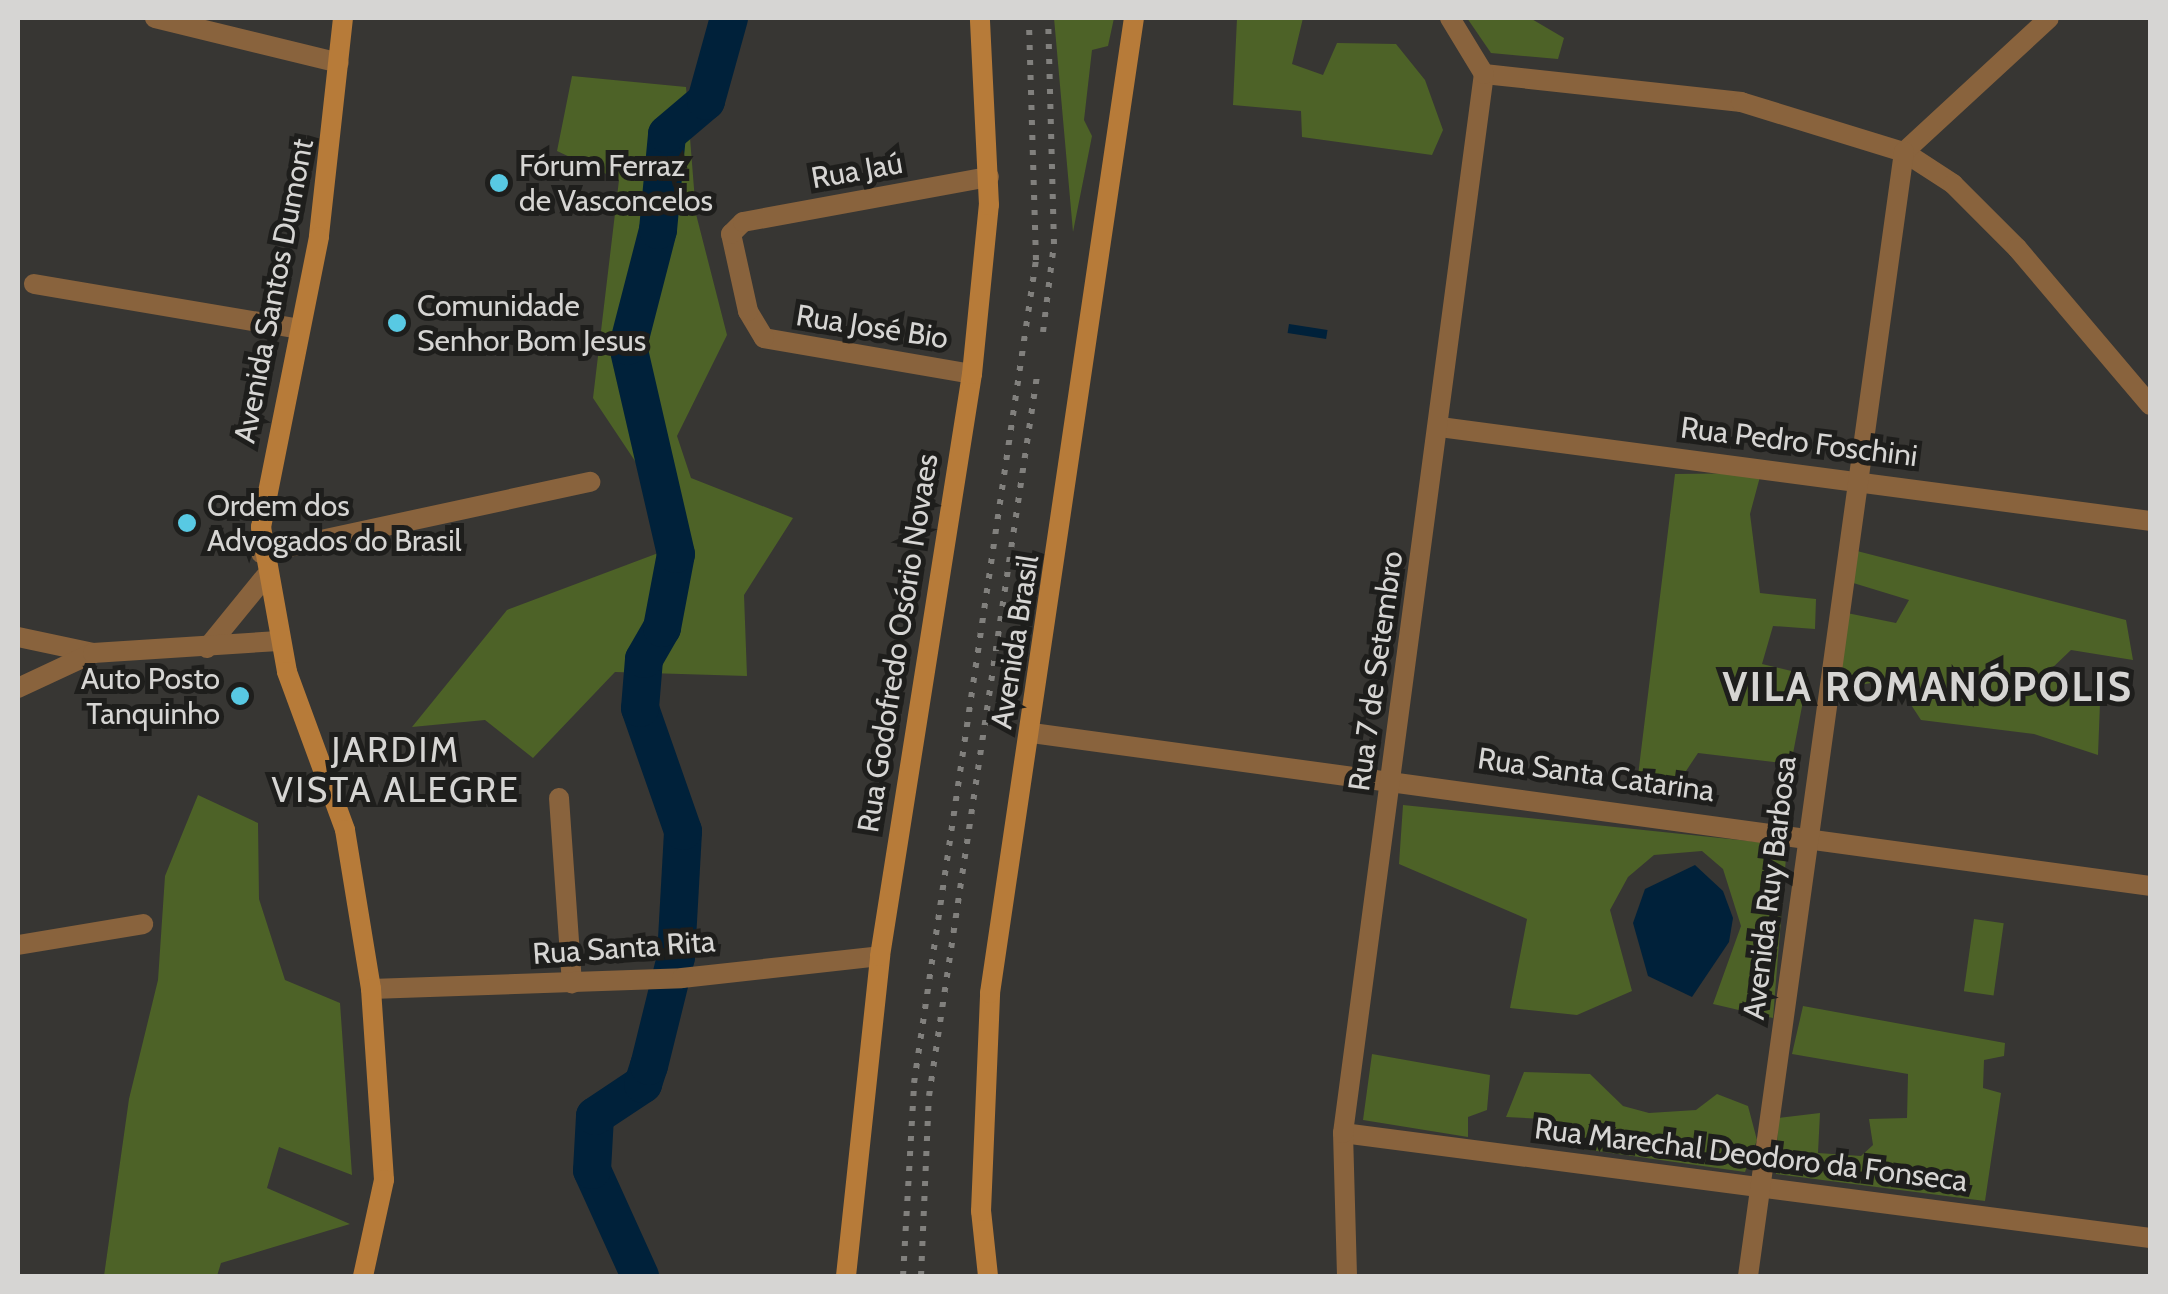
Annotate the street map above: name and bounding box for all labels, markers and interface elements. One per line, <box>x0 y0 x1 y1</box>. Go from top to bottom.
street label: Avenida Santos Dumont <box>227 136 321 446</box>
street label: Rua Jaú <box>809 145 905 197</box>
place label: Fórum Ferraz de Vasconcelos <box>519 148 713 218</box>
marker: Fórum Ferraz de Vasconcelos <box>488 172 510 194</box>
place label: Comunidade Senhor Bom Jesus <box>417 288 646 358</box>
street label: Rua José Bio <box>793 297 951 357</box>
marker: Comunidade Senhor Bom Jesus <box>386 312 408 334</box>
street label: Rua Pedro Foschini <box>1679 410 1919 474</box>
street label: Rua Godofredo Osório Novaes <box>850 451 946 835</box>
place label: Ordem dos Advogados do Brasil <box>207 488 462 558</box>
marker: Ordem dos Advogados do Brasil <box>176 512 198 534</box>
street label: Rua 7 de Setembro <box>1341 549 1411 793</box>
street label: Avenida Brasil <box>983 553 1047 731</box>
place label: Auto Posto Tanquinho <box>81 661 220 732</box>
district label: VILA ROMANÓPOLIS <box>1723 663 2133 711</box>
marker: Auto Posto Tanquinho <box>229 685 251 707</box>
district label: JARDIM VISTA ALEGRE <box>271 729 521 811</box>
street label: Rua Santa Catarina <box>1475 741 1717 809</box>
street label: Avenida Ruy Barbosa <box>1736 754 1804 1022</box>
street label: Rua Santa Rita <box>531 924 717 972</box>
street label: Rua Marechal Deodoro da Fonseca <box>1532 1111 1970 1199</box>

